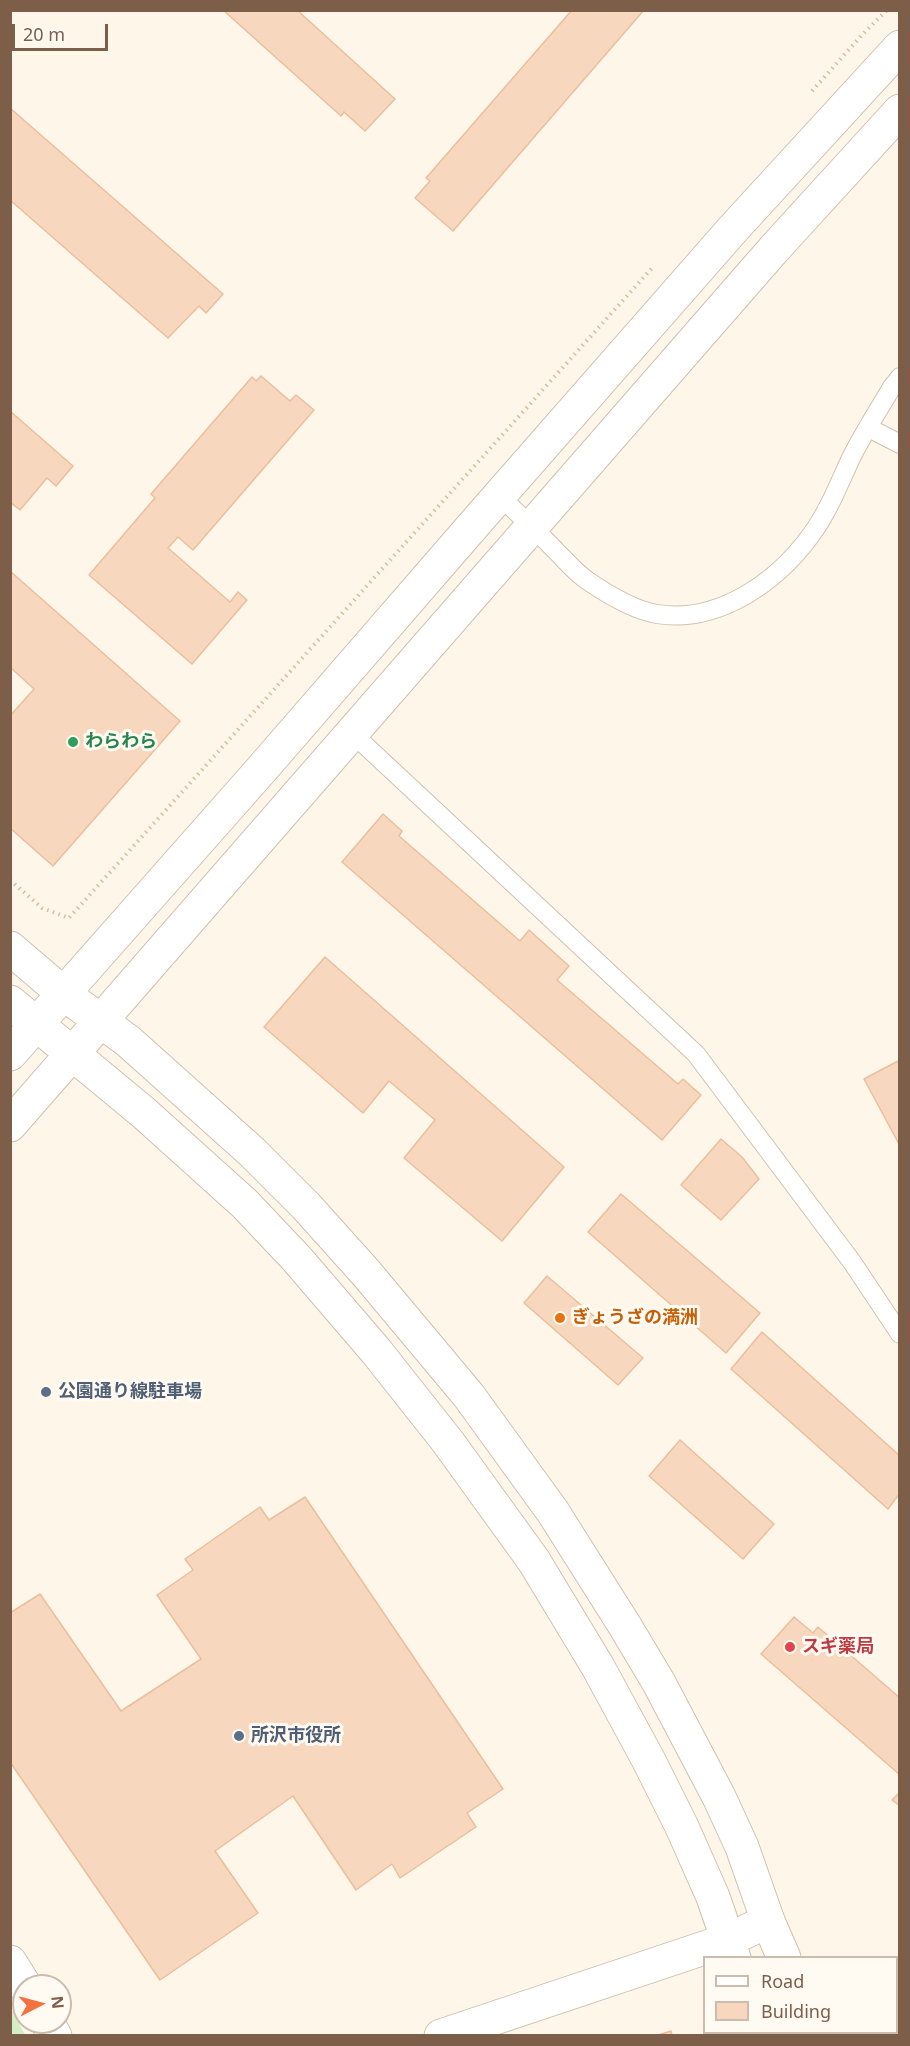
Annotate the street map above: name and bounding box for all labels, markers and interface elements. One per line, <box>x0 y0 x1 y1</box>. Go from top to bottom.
scale bar <box>15 12 111 50</box>
text: 20 m <box>23 22 65 46</box>
place label: わらわら <box>85 731 157 753</box>
marker: わらわら <box>66 735 80 749</box>
place label: ぎょうざの満洲 <box>572 1307 698 1329</box>
marker: ぎょうざの満洲 <box>553 1311 567 1325</box>
place label: 公園通り線駐車場 <box>58 1381 202 1403</box>
marker: 公園通り線駐車場 <box>39 1385 53 1399</box>
place label: スギ薬局 <box>802 1636 874 1658</box>
marker: スギ薬局 <box>783 1640 797 1654</box>
place label: 所沢市役所 <box>251 1725 341 1747</box>
marker: 所沢市役所 <box>232 1729 246 1743</box>
legend <box>703 1956 898 2034</box>
text: Road <box>761 1969 804 1993</box>
north arrow <box>12 1974 72 2034</box>
text: N <box>46 1995 70 2010</box>
text: Building <box>761 1999 831 2023</box>

